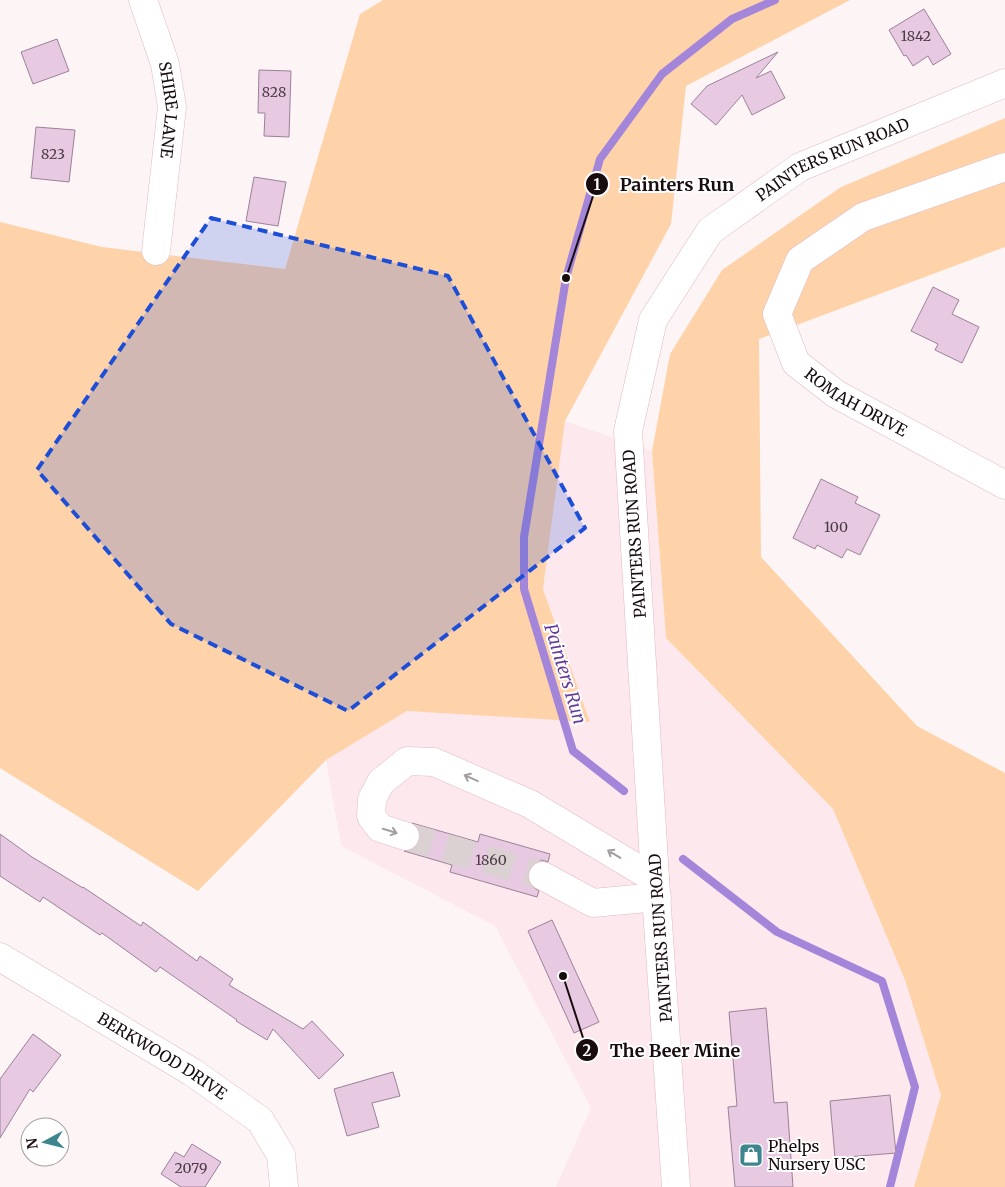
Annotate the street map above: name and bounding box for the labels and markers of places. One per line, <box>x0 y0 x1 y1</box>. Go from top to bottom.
callout: Painters Run <box>585 168 744 201</box>
callout: The Beer Mine <box>575 1034 750 1067</box>
place label: Phelps Nursery USC <box>768 1136 866 1174</box>
shop icon: Phelps Nursery USC <box>738 1142 764 1168</box>

